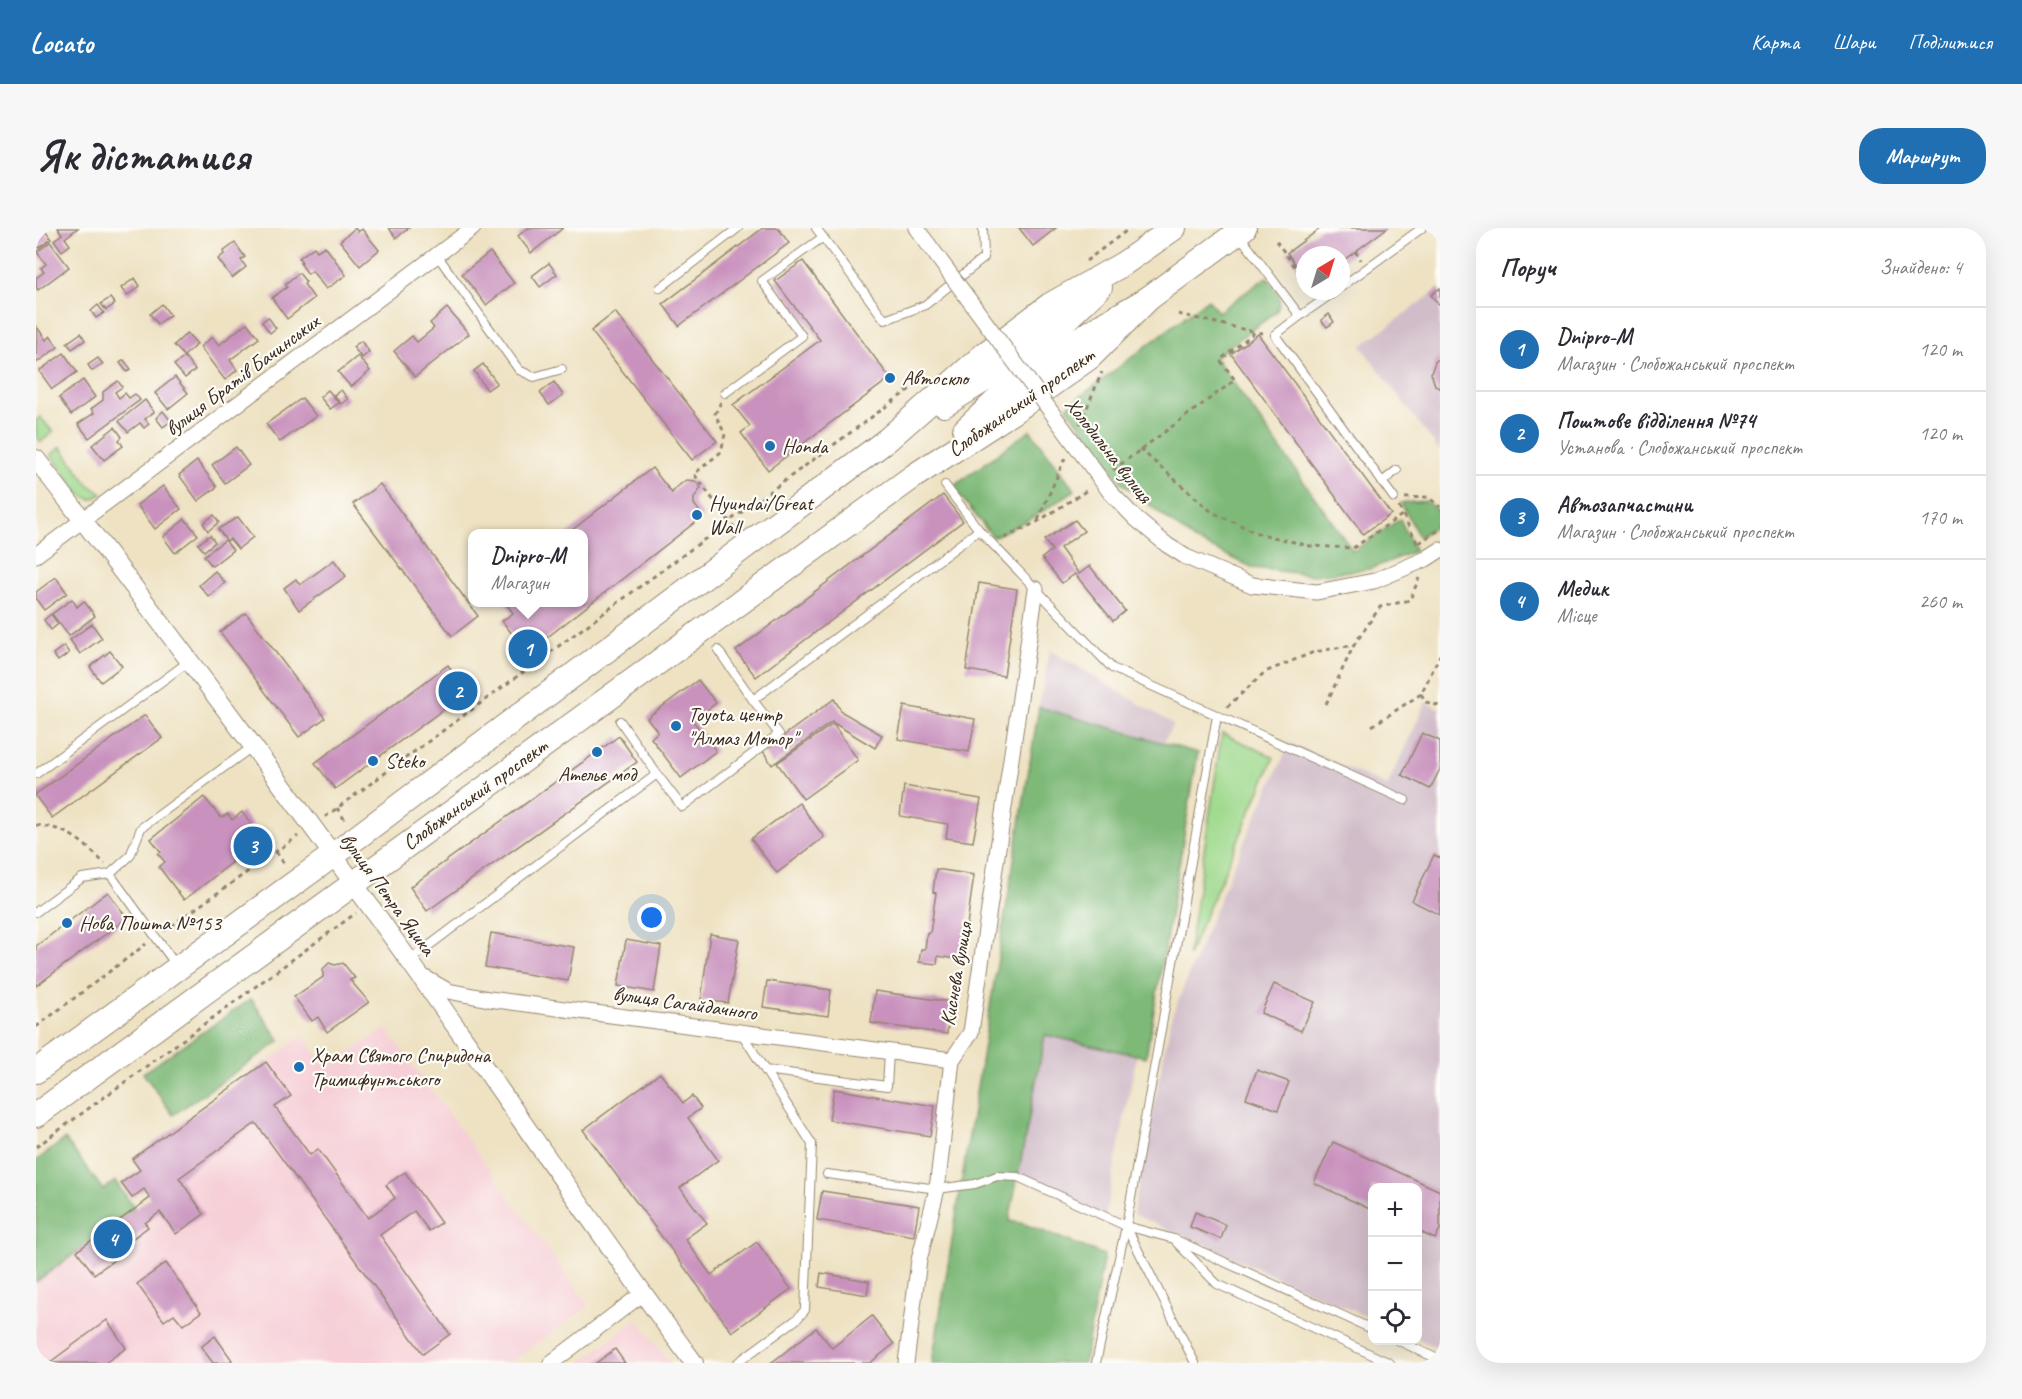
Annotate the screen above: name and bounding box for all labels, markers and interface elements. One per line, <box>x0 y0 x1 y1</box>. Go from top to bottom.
text: Locato <box>30 25 93 60</box>
text: Карта <box>1751 29 1799 55</box>
text: Шари <box>1832 29 1876 55</box>
text: Поділитися <box>1909 29 1992 55</box>
button: Маршрут <box>1859 128 1986 184</box>
text: Як дістатися <box>36 130 250 183</box>
north arrow <box>1296 246 1350 300</box>
text: Поруч <box>1500 251 1556 284</box>
text: Знайдено: 4 <box>1880 255 1962 280</box>
street label: вулиця Братів Бачинських <box>160 307 326 441</box>
text: Dnipro-M <box>1557 323 1632 351</box>
text: 1 <box>1515 337 1524 362</box>
text: 120 m <box>1919 337 1962 362</box>
street label: Слобожанський проспект <box>942 341 1101 462</box>
text: Магазин · Слобожанський проспект <box>1557 351 1794 376</box>
place label: Автоскло <box>902 365 971 391</box>
marker: Автоскло <box>883 371 897 385</box>
street label: Холодильна вулиця <box>1059 392 1159 509</box>
text: Поштове відділення №74 <box>1557 407 1755 435</box>
text: 2 <box>1515 421 1524 446</box>
text: 120 m <box>1919 421 1962 446</box>
place label: Honda <box>782 433 829 459</box>
text: Установа · Слобожанський проспект <box>1557 435 1802 460</box>
marker: Honda <box>763 439 777 453</box>
place label: Hyundai/Great Wall <box>709 490 815 540</box>
text: Автозапчастини <box>1557 491 1693 519</box>
text: 3 <box>1515 505 1524 530</box>
text: 170 m <box>1919 505 1962 530</box>
marker: Hyundai/Great Wall <box>690 508 704 522</box>
text: Магазин · Слобожанський проспект <box>1557 519 1794 544</box>
popup <box>468 529 588 607</box>
text: Dnipro-M <box>491 542 565 570</box>
text: Магазин <box>491 570 549 595</box>
text: Медик <box>1557 575 1608 603</box>
text: 4 <box>1515 589 1524 614</box>
text: 260 m <box>1919 589 1962 614</box>
text: Місце <box>1557 603 1597 628</box>
pin: 1 <box>508 626 548 672</box>
pin: 2 <box>438 668 478 714</box>
place label: Toyota центр "Алмаз Мотор" <box>688 701 801 751</box>
marker: Toyota центр "Алмаз Мотор" <box>669 719 683 733</box>
street label: Слобожанський проспект <box>397 732 554 856</box>
marker: Ательє мод <box>590 745 604 759</box>
place label: Steko <box>385 748 427 774</box>
marker: Steko <box>366 754 380 768</box>
place label: Ательє мод <box>558 761 638 787</box>
pin: 3 <box>234 824 272 868</box>
street label: вулиця Петра Яцика <box>335 827 442 962</box>
your location <box>637 903 666 932</box>
place label: Нова Пошта №153 <box>79 910 223 936</box>
marker: Нова Пошта №153 <box>60 916 74 930</box>
street label: Киснева вулиця <box>934 919 978 1028</box>
street label: вулиця Сагайдачного <box>611 980 760 1026</box>
place label: Храм Святого Спиридона Тримифунтського <box>311 1042 491 1092</box>
marker: Храм Святого Спиридона Тримифунтського <box>292 1060 306 1074</box>
map controls <box>1368 1183 1422 1345</box>
button: + <box>1368 1183 1422 1237</box>
pin: 4 <box>94 1216 133 1262</box>
button: − <box>1368 1237 1422 1291</box>
button: locate <box>1368 1291 1422 1345</box>

